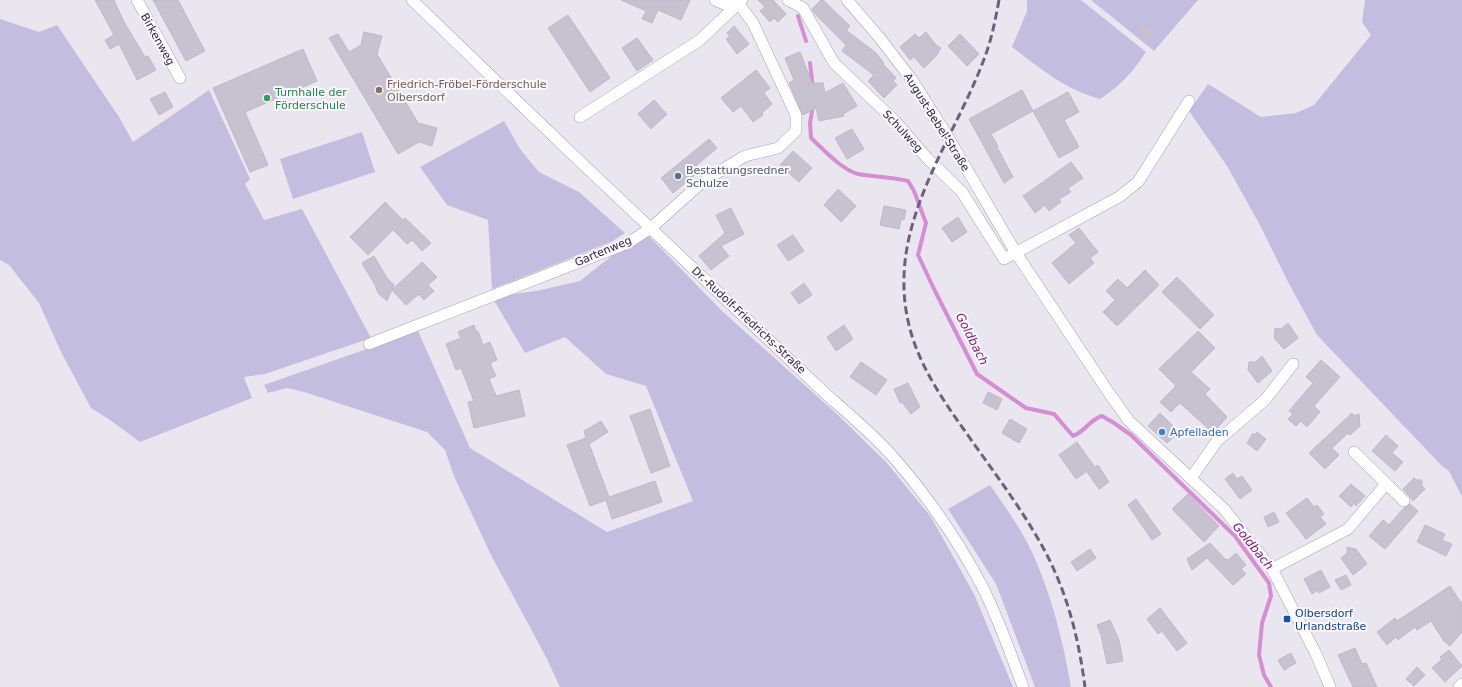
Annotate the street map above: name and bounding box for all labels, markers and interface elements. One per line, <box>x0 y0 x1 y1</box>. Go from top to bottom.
street label: Birkenweg <box>138 11 177 68</box>
street label: August-Bebel-Straße <box>901 71 972 174</box>
place label: Friedrich-Fröbel-Förderschule Olbersdorf <box>387 78 547 104</box>
marker: Friedrich-Fröbel-Förderschule Olbersdorf <box>374 85 384 95</box>
place label: Turnhalle der Förderschule <box>274 86 347 112</box>
marker: Turnhalle der Förderschule <box>262 93 272 103</box>
street label: Schulweg <box>880 108 925 155</box>
place label: Bestattungsredner Schulze <box>686 164 789 190</box>
marker: Bestattungsredner Schulze <box>673 171 683 181</box>
street label: Gartenweg <box>573 234 634 269</box>
street label: Dr.-Rudolf-Friedrichs-Straße <box>689 264 808 377</box>
water label: Goldbach <box>953 311 991 367</box>
place label: Apfelladen <box>1170 426 1229 439</box>
marker: Apfelladen <box>1157 427 1167 437</box>
water label: Goldbach <box>1230 520 1276 572</box>
place label: Olbersdorf Urlandstraße <box>1295 607 1367 633</box>
marker: Olbersdorf Urlandstraße <box>1282 614 1292 624</box>

